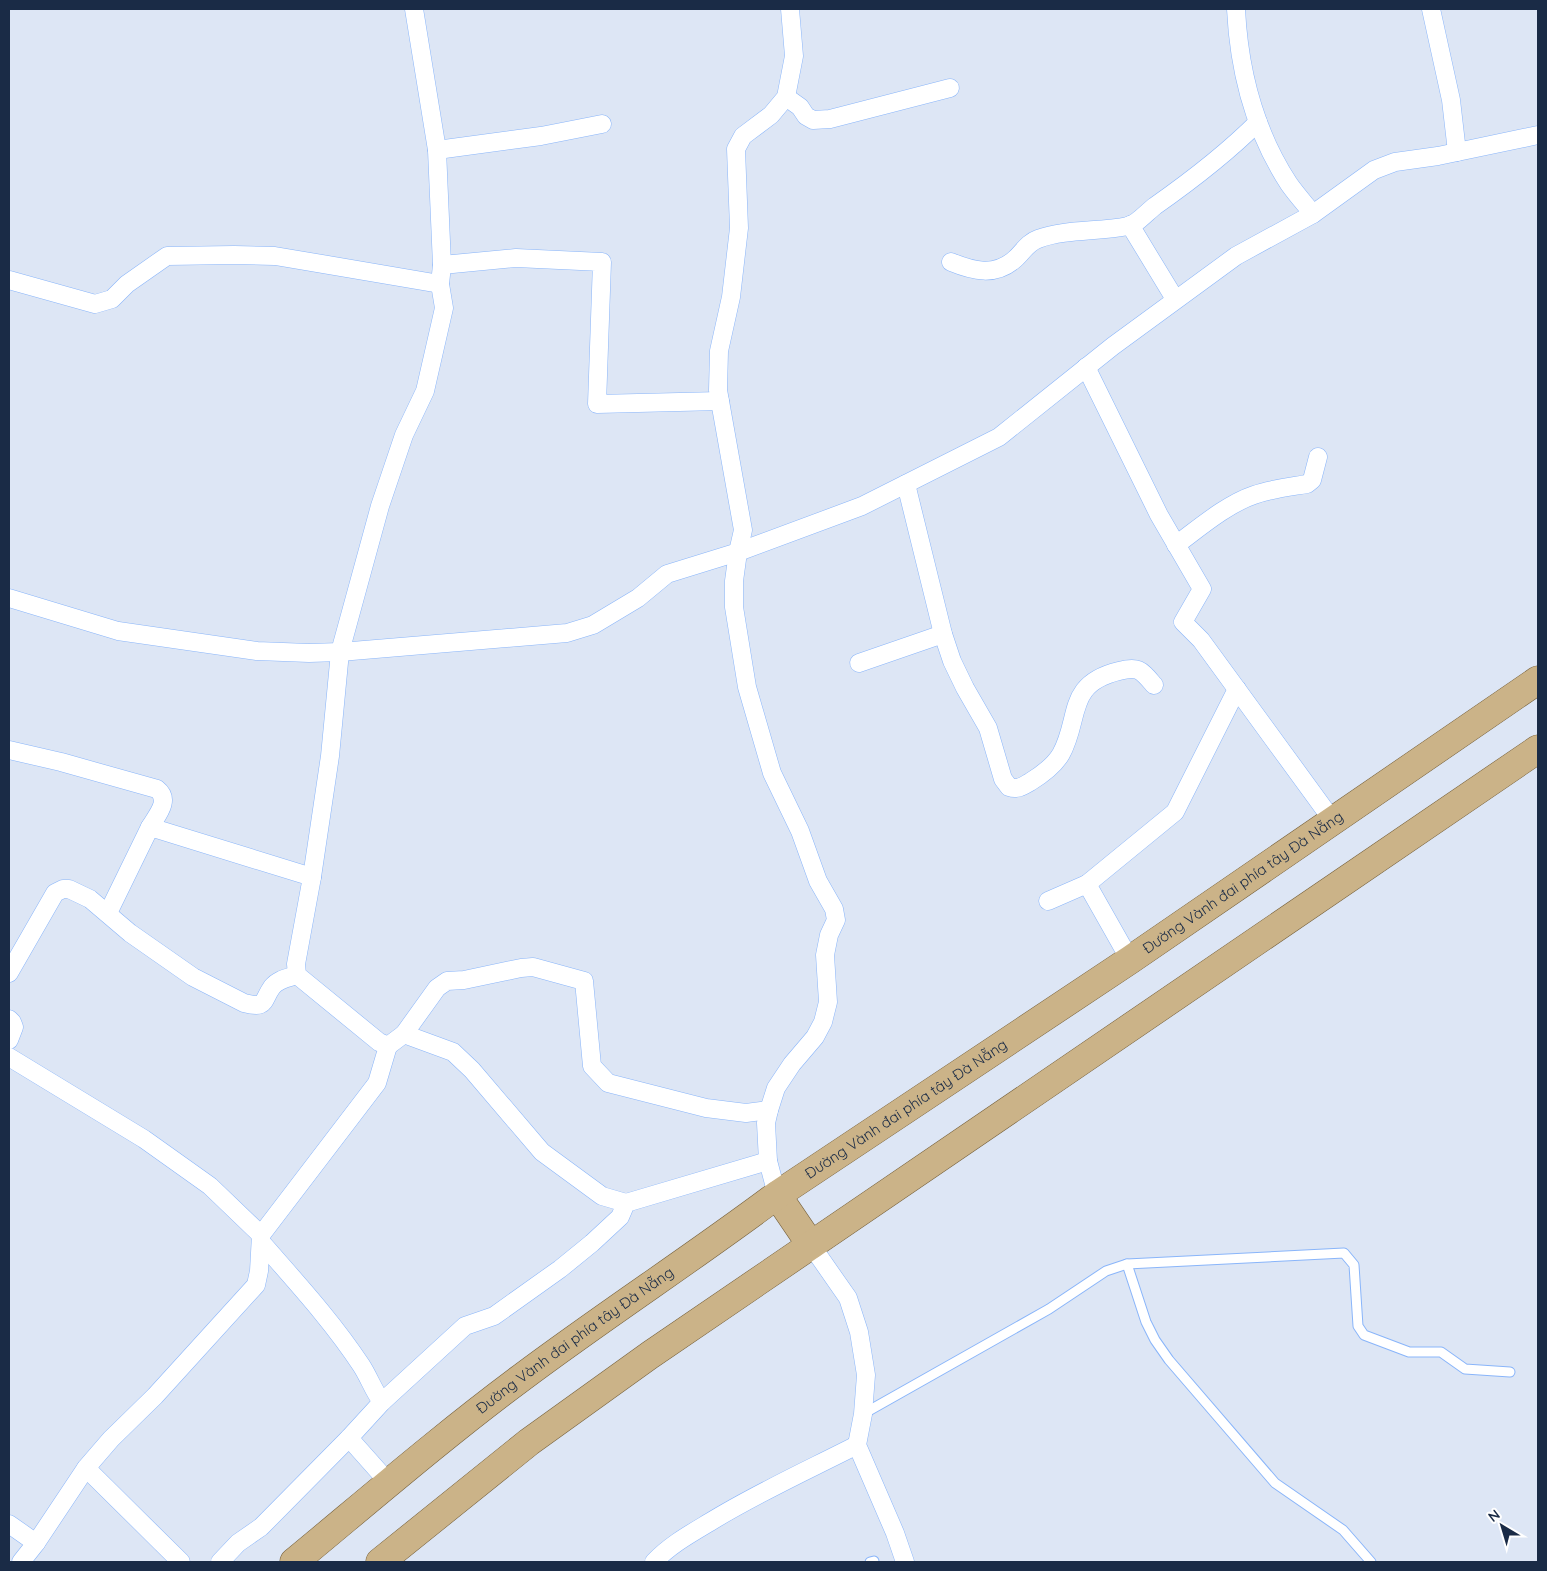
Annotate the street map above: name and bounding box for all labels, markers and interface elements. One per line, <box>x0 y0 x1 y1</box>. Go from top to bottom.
street label: Đường Vành đai phía tây Đà Nẵng <box>1139 807 1347 958</box>
street label: Đường Vành đai phía tây Đà Nẵng <box>801 1034 1011 1183</box>
street label: Đường Vành đai phía tây Đà Nẵng <box>472 1262 677 1418</box>
north arrow <box>1477 1501 1527 1551</box>
text: N <box>1484 1505 1504 1526</box>

